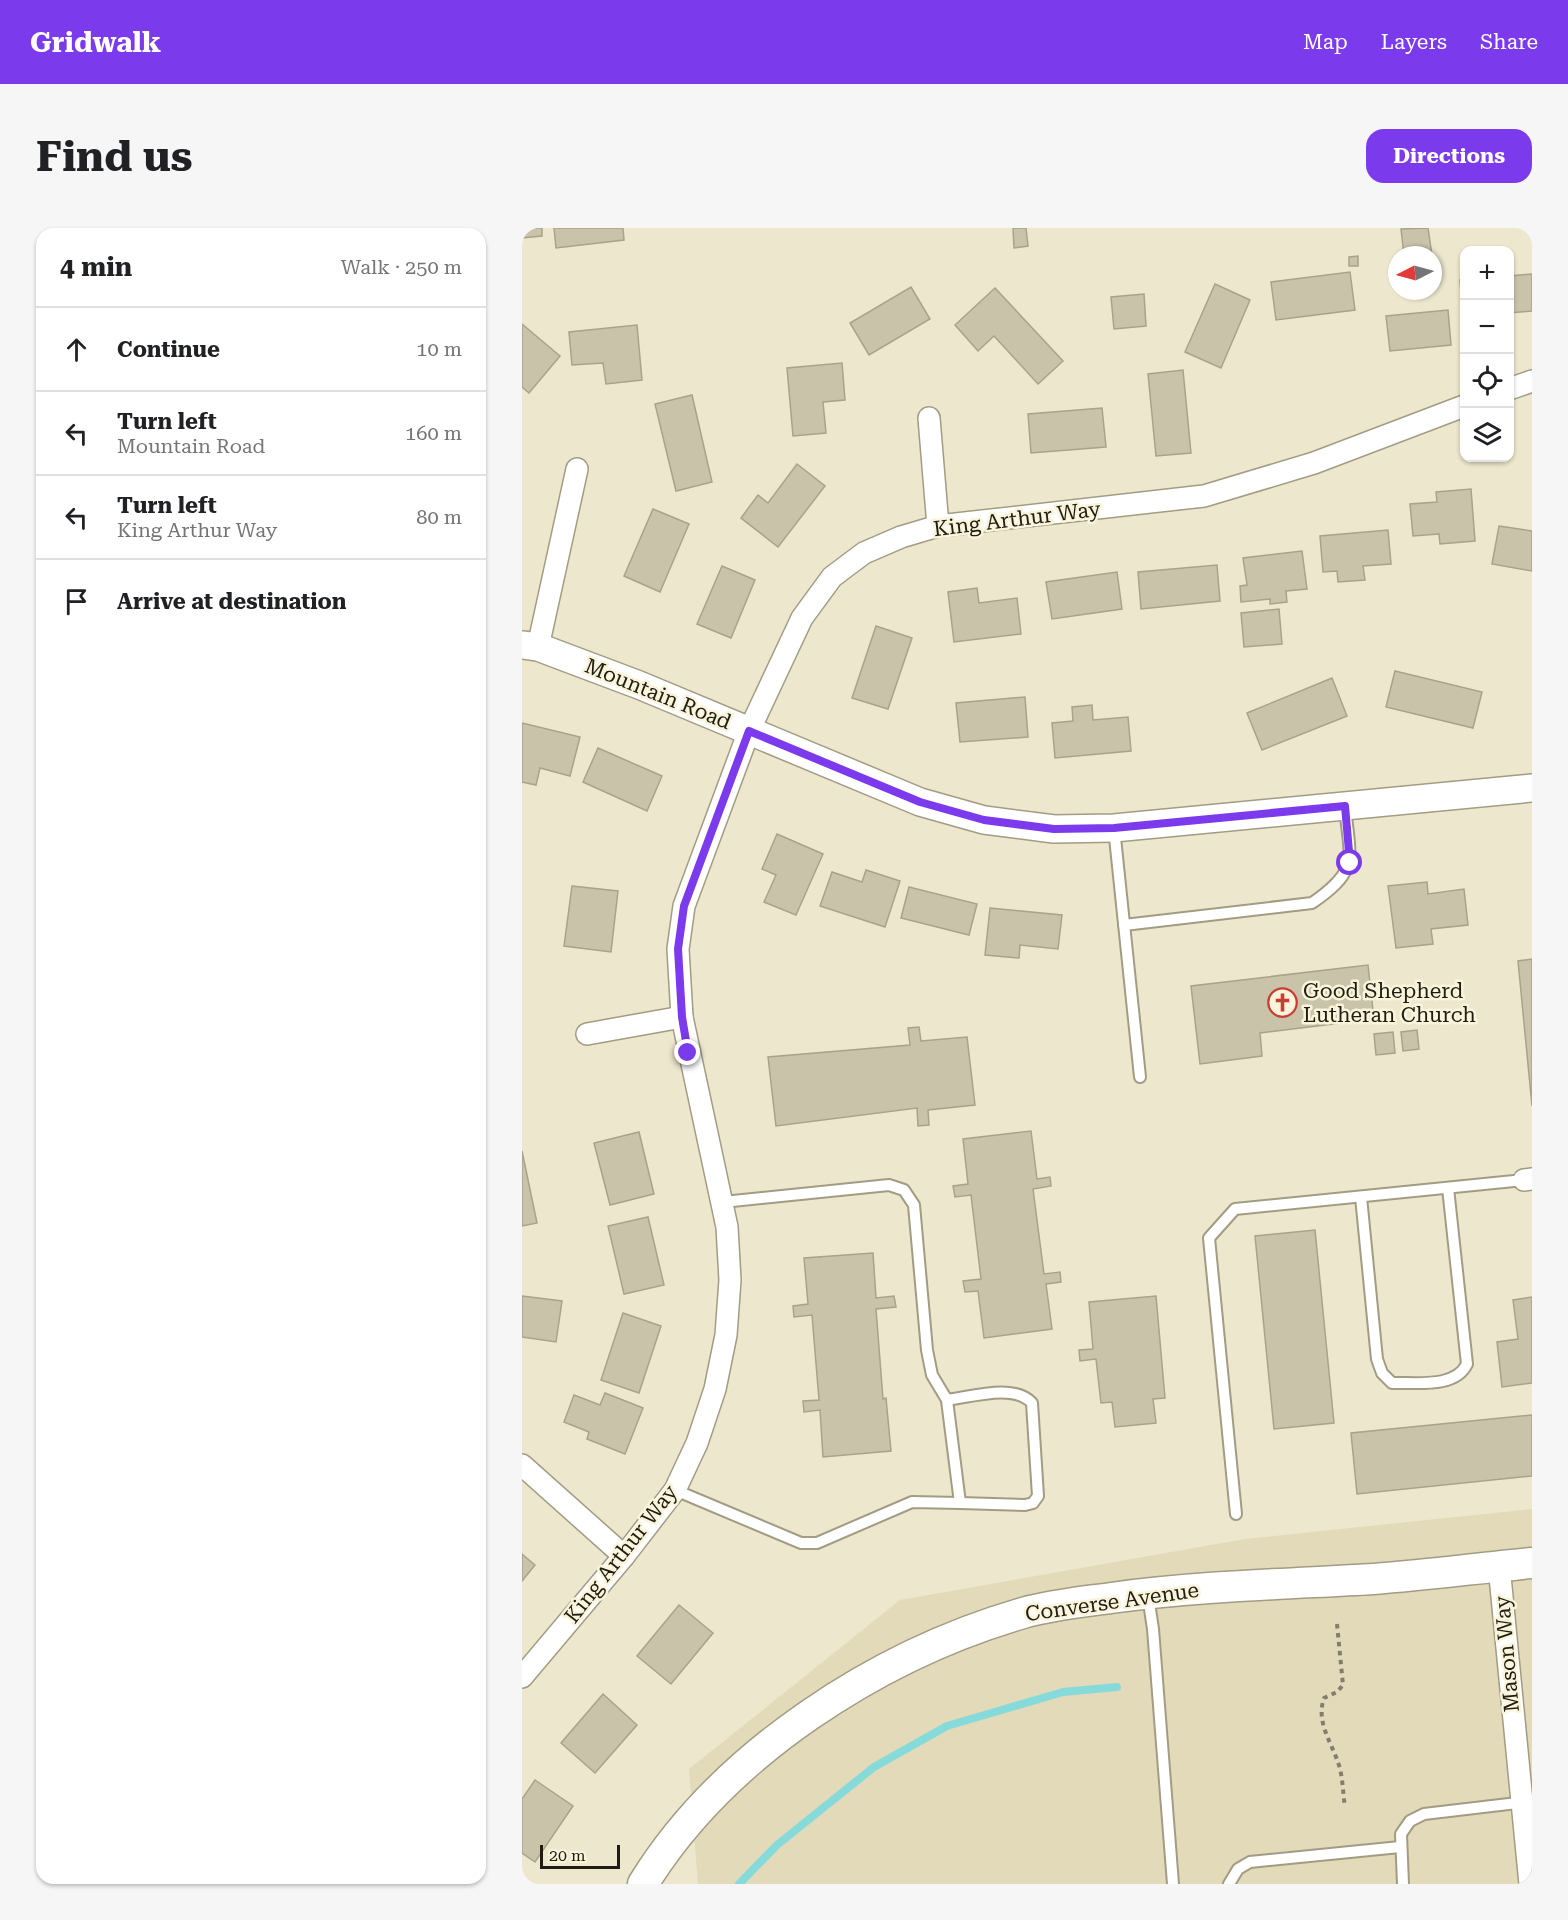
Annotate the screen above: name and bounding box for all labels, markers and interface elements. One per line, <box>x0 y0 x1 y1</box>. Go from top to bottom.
text: Gridwalk <box>30 26 161 59</box>
text: Map <box>1303 30 1348 54</box>
text: Layers <box>1381 30 1447 54</box>
text: Share <box>1480 30 1538 54</box>
button: Directions <box>1366 129 1532 183</box>
text: Find us <box>36 132 193 181</box>
north arrow <box>1388 246 1442 300</box>
map controls <box>1460 246 1514 462</box>
button: + <box>1460 246 1514 300</box>
text: 4 min <box>60 252 132 282</box>
text: Walk · 250 m <box>341 255 462 279</box>
button: − <box>1460 300 1514 354</box>
icon: ahead <box>60 333 93 366</box>
text: Continue <box>117 337 220 362</box>
text: 10 m <box>416 337 462 361</box>
button: locate <box>1460 354 1514 408</box>
button: layers <box>1460 408 1514 462</box>
text: Turn left <box>117 409 217 434</box>
icon: left <box>60 417 93 450</box>
text: 160 m <box>405 421 462 445</box>
text: Mountain Road <box>117 434 265 458</box>
text: Turn left <box>117 493 217 518</box>
street label: King Arthur Way <box>932 497 1103 541</box>
icon: left <box>60 501 93 534</box>
text: 80 m <box>416 505 462 529</box>
text: King Arthur Way <box>117 518 277 542</box>
icon: arrive <box>60 585 93 618</box>
text: Arrive at destination <box>117 589 346 614</box>
street label: Mountain Road <box>581 654 735 734</box>
route start <box>1336 849 1362 875</box>
place label: Good Shepherd Lutheran Church <box>1303 979 1476 1027</box>
church icon: Good Shepherd Lutheran Church <box>1266 987 1298 1019</box>
route end <box>674 1039 700 1065</box>
street label: King Arthur Way <box>560 1480 683 1628</box>
street label: Converse Avenue <box>1024 1578 1200 1626</box>
street label: Mason Way <box>1490 1594 1524 1713</box>
scale bar <box>540 1842 620 1870</box>
text: 20 m <box>549 1846 586 1865</box>

